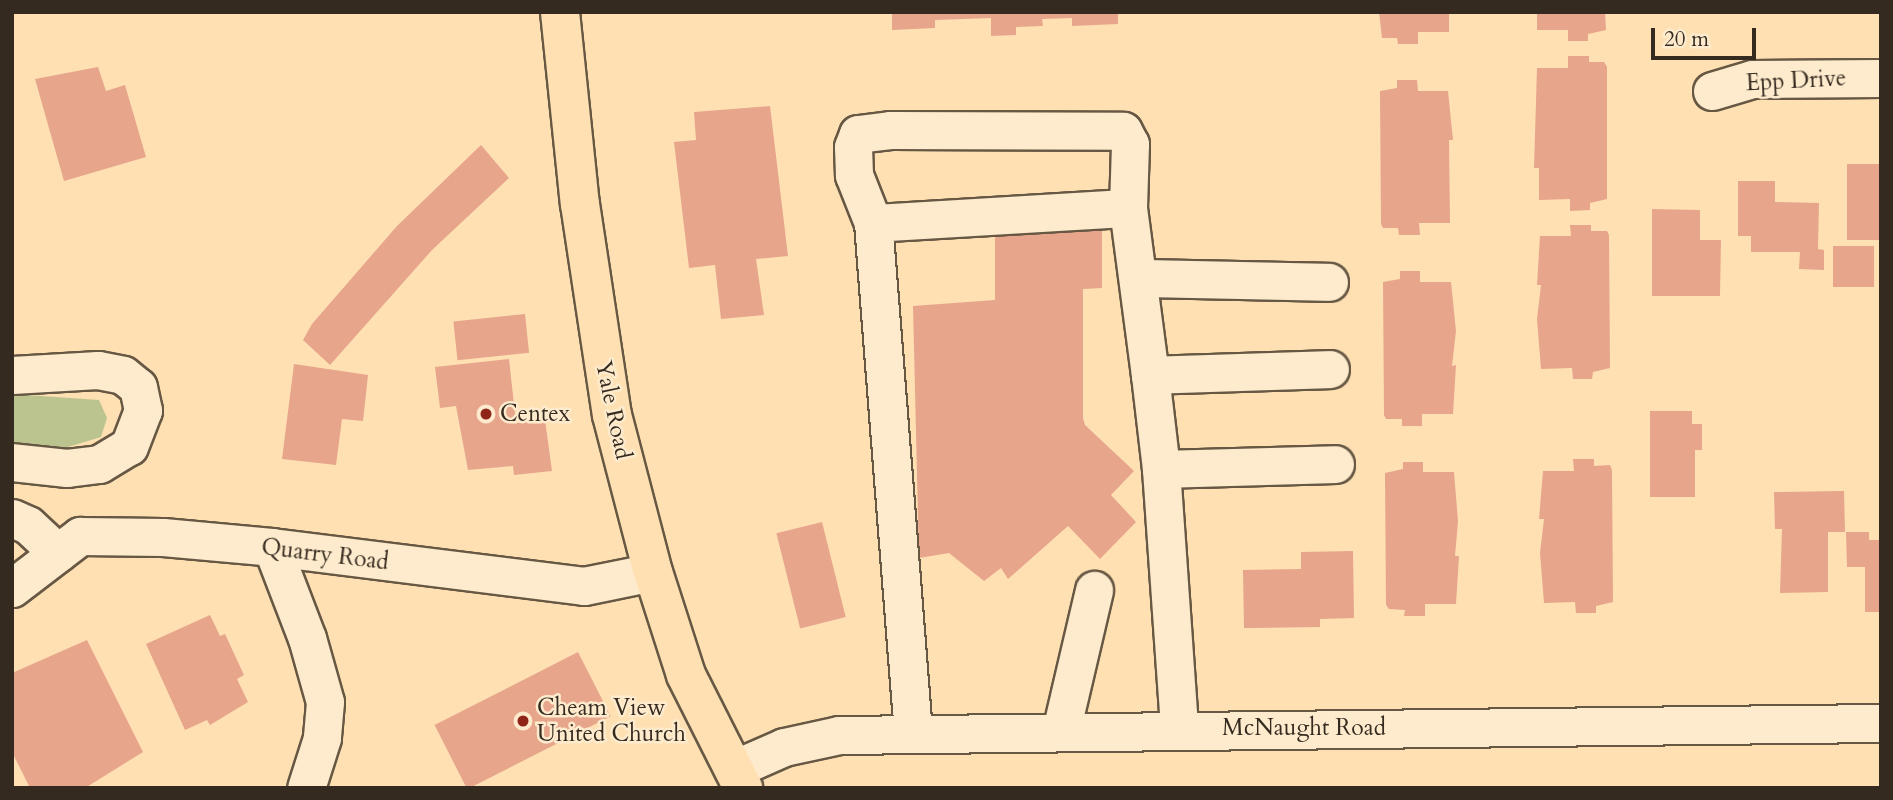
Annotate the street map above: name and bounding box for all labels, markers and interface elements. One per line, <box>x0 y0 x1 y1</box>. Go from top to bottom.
scale bar <box>1655 14 1760 58</box>
text: 20 m <box>1664 25 1709 54</box>
street label: Epp Drive <box>1745 65 1847 97</box>
street label: Yale Road <box>589 358 637 462</box>
place label: Centex <box>500 400 570 428</box>
marker: Centex <box>478 406 494 422</box>
street label: Quarry Road <box>260 533 390 577</box>
place label: Cheam View United Church <box>537 694 686 748</box>
marker: Cheam View United Church <box>515 713 531 729</box>
street label: McNaught Road <box>1222 714 1386 742</box>

